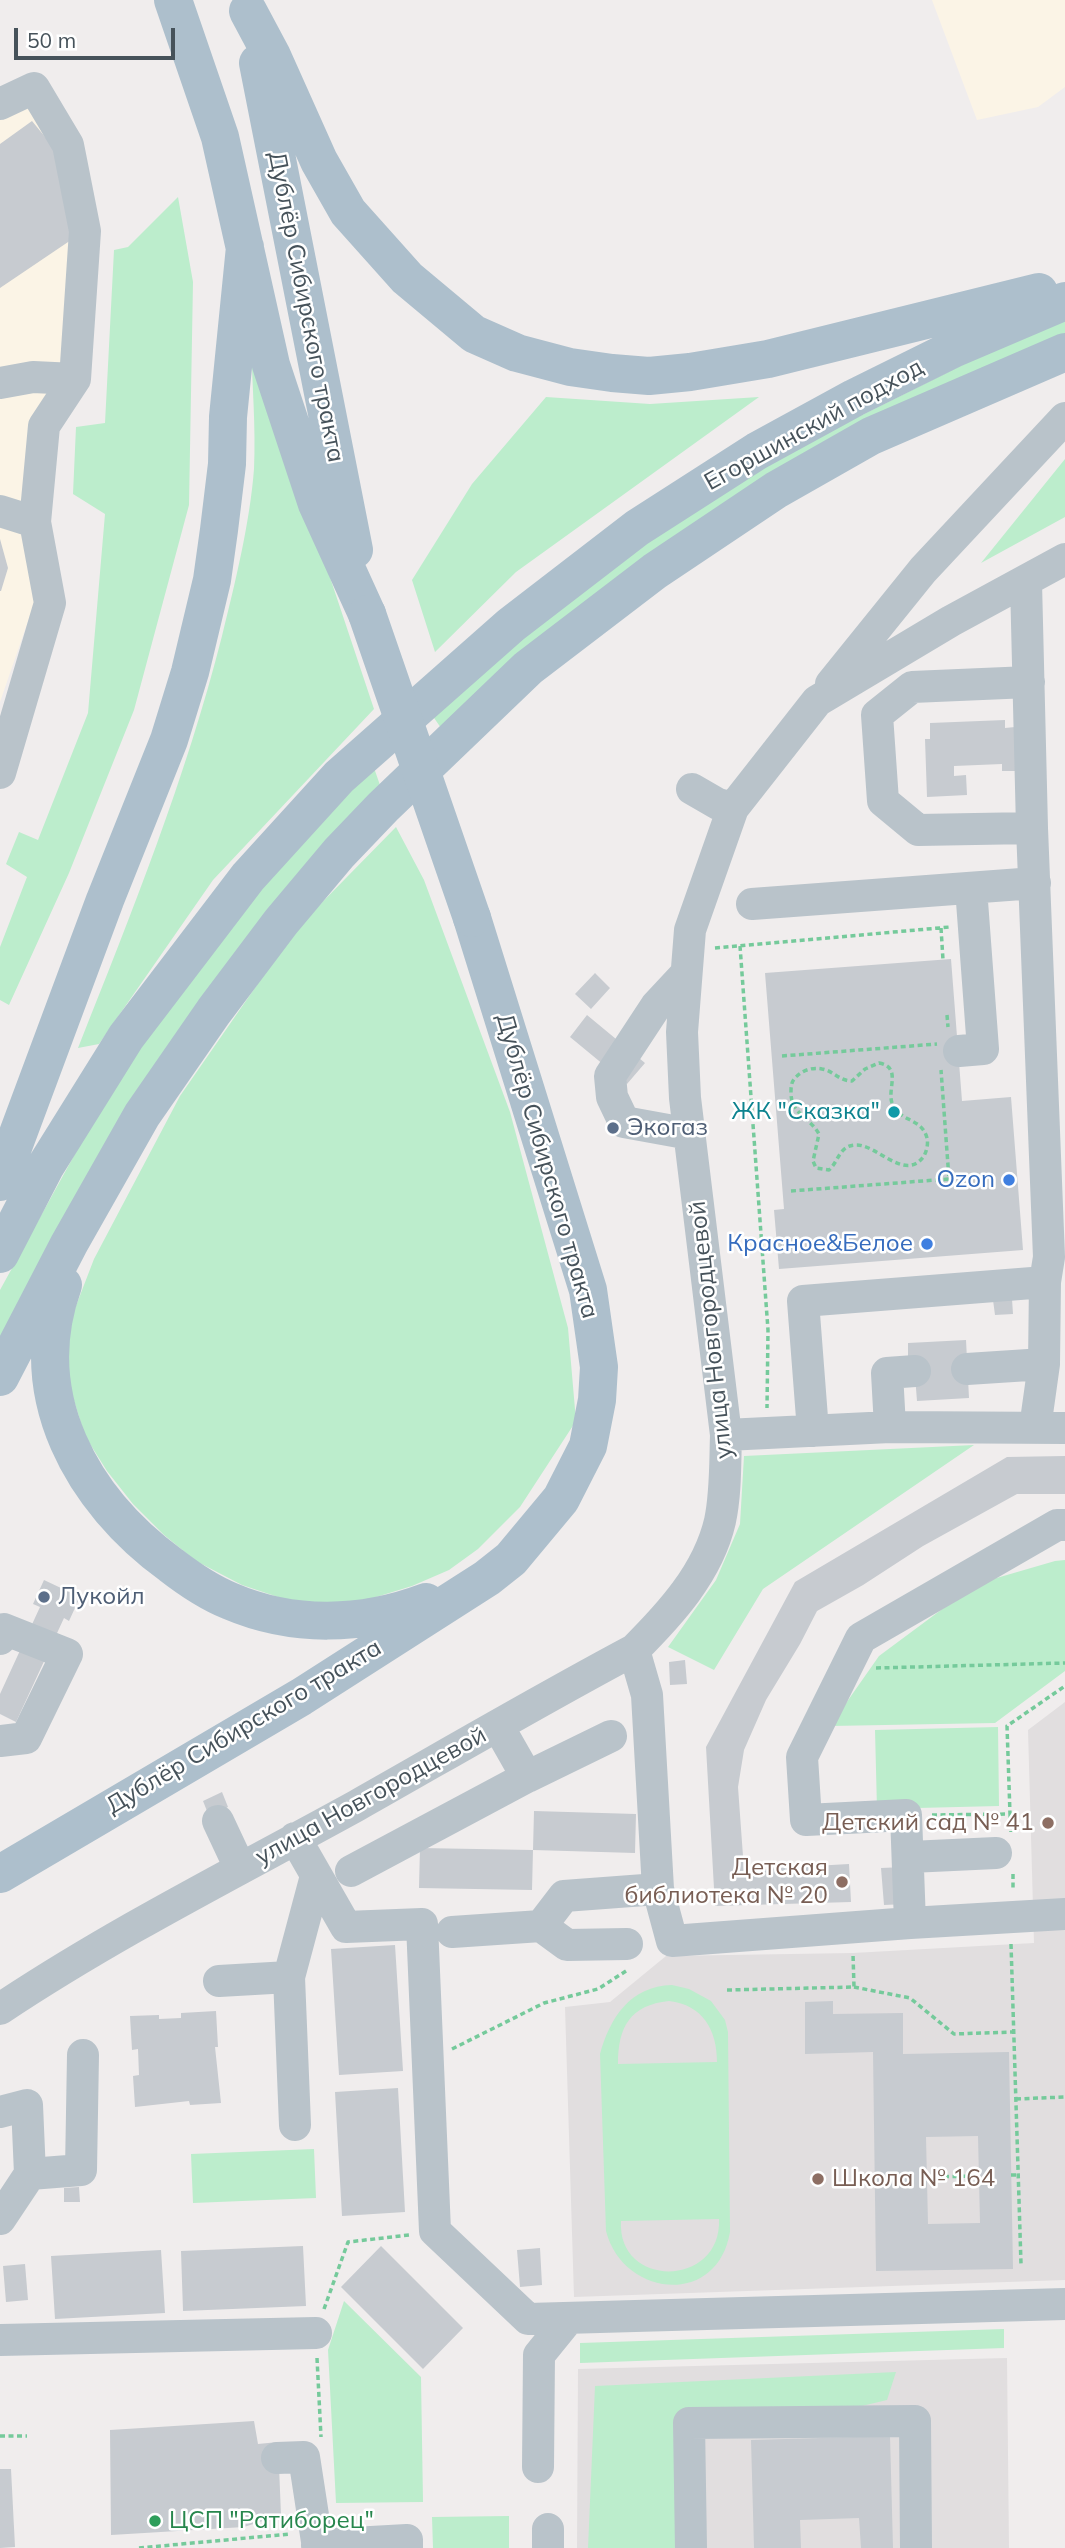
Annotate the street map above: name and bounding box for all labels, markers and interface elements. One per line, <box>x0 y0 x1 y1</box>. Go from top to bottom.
scale bar <box>18 14 178 58</box>
text: 50 m <box>27 27 76 53</box>
street label: Дублёр Сибирского тракта <box>262 149 350 465</box>
street label: Егоршинский подход <box>700 353 928 497</box>
street label: Дублёр Сибирского тракта <box>490 1010 604 1322</box>
place label: ЖК "Сказка" <box>732 1098 880 1126</box>
marker: ЖК "Сказка" <box>886 1104 902 1120</box>
place label: Экогаз <box>627 1114 708 1142</box>
marker: Экогаз <box>605 1120 621 1136</box>
place label: Ozon <box>936 1166 995 1194</box>
marker: Ozon <box>1001 1172 1017 1188</box>
street label: улица Новгородцевой <box>683 1200 739 1460</box>
place label: Красное&Белое <box>727 1230 913 1258</box>
marker: Красное&Белое <box>919 1236 935 1252</box>
place label: Лукойл <box>58 1583 144 1611</box>
marker: Лукойл <box>36 1589 52 1605</box>
street label: Дублёр Сибирского тракта <box>101 1633 387 1821</box>
street label: улица Новгородцевой <box>251 1721 491 1871</box>
place label: Детский сад № 41 <box>822 1809 1034 1837</box>
marker: Детский сад № 41 <box>1040 1815 1056 1831</box>
place label: Детская библиотека № 20 <box>625 1854 828 1910</box>
marker: Детская библиотека № 20 <box>834 1874 850 1890</box>
place label: Школа № 164 <box>832 2165 995 2193</box>
marker: Школа № 164 <box>810 2171 826 2187</box>
place label: ЦСП "Ратиборец" <box>169 2507 374 2535</box>
marker: ЦСП "Ратиборец" <box>147 2513 163 2529</box>

